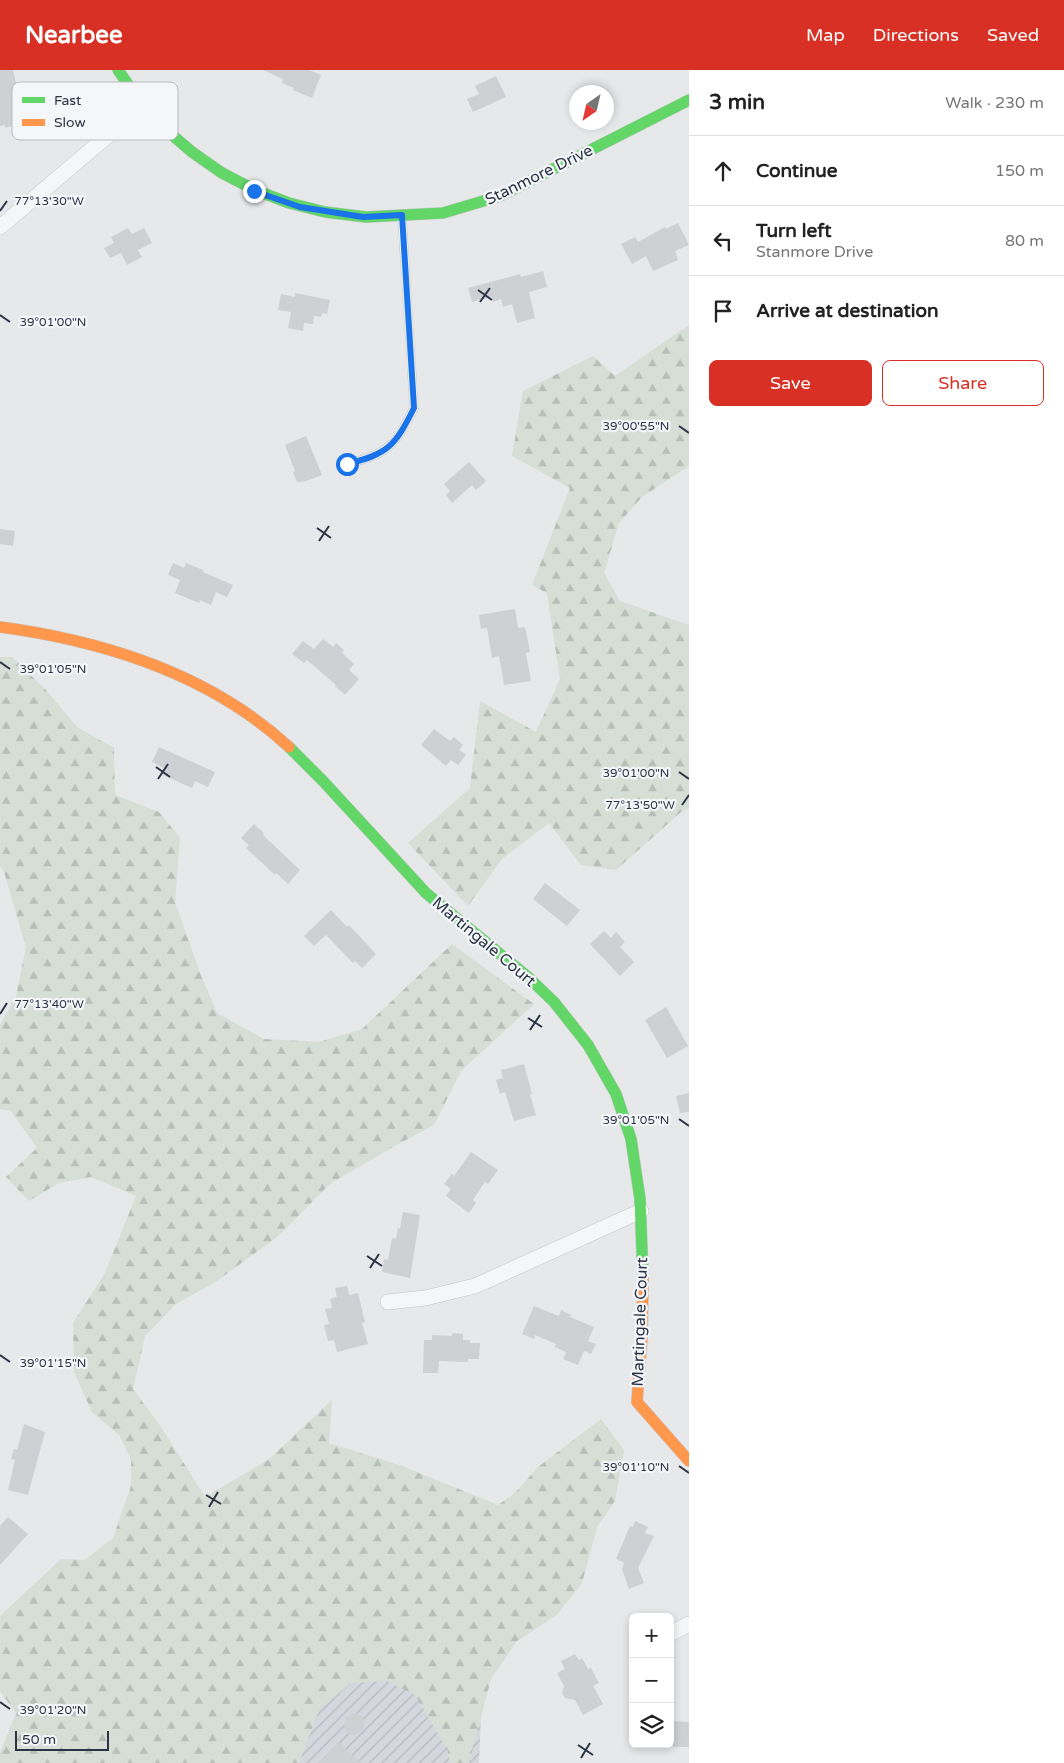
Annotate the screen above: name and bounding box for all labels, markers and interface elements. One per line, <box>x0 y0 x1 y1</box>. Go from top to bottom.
text: Nearbee <box>25 21 123 50</box>
text: Map <box>806 24 845 46</box>
text: Directions <box>873 24 959 46</box>
text: Saved <box>987 24 1039 46</box>
legend <box>12 82 178 140</box>
north arrow <box>569 85 614 130</box>
text: 3 min <box>709 90 765 115</box>
text: Fast <box>54 92 82 109</box>
text: Walk · 230 m <box>945 93 1044 113</box>
text: Slow <box>54 114 86 131</box>
street label: Stanmore Drive <box>482 140 596 210</box>
icon: ahead <box>709 157 737 185</box>
text: Continue <box>756 160 838 182</box>
text: 150 m <box>995 161 1044 181</box>
route end <box>243 180 266 203</box>
text: 77°13'30"W <box>14 194 84 208</box>
text: Turn left <box>756 220 832 242</box>
icon: left <box>709 227 737 255</box>
text: 80 m <box>1005 231 1044 251</box>
text: Stanmore Drive <box>756 242 873 262</box>
icon: arrive <box>709 297 737 325</box>
text: Arrive at destination <box>756 300 939 322</box>
text: 39°01'00"N <box>20 315 87 329</box>
button: Save <box>709 360 872 406</box>
button: Share <box>882 360 1044 406</box>
text: 39°00'55"N <box>603 419 670 433</box>
route start <box>336 453 359 476</box>
text: 39°01'05"N <box>20 662 87 676</box>
text: 39°01'00"N <box>603 766 670 780</box>
text: 77°13'50"W <box>605 798 675 812</box>
street label: Martingale Court <box>428 893 540 991</box>
text: 77°13'40"W <box>14 997 84 1011</box>
text: 39°01'05"N <box>603 1113 670 1127</box>
street label: Martingale Court <box>628 1257 652 1387</box>
text: 39°01'15"N <box>20 1356 87 1370</box>
text: 39°01'10"N <box>603 1460 670 1474</box>
map controls <box>629 1613 674 1748</box>
button: + <box>629 1613 674 1658</box>
button: − <box>629 1658 674 1703</box>
text: 39°01'20"N <box>20 1703 87 1717</box>
button: layers <box>629 1703 674 1748</box>
scale bar <box>15 1728 109 1751</box>
text: 50 m <box>22 1731 56 1748</box>

